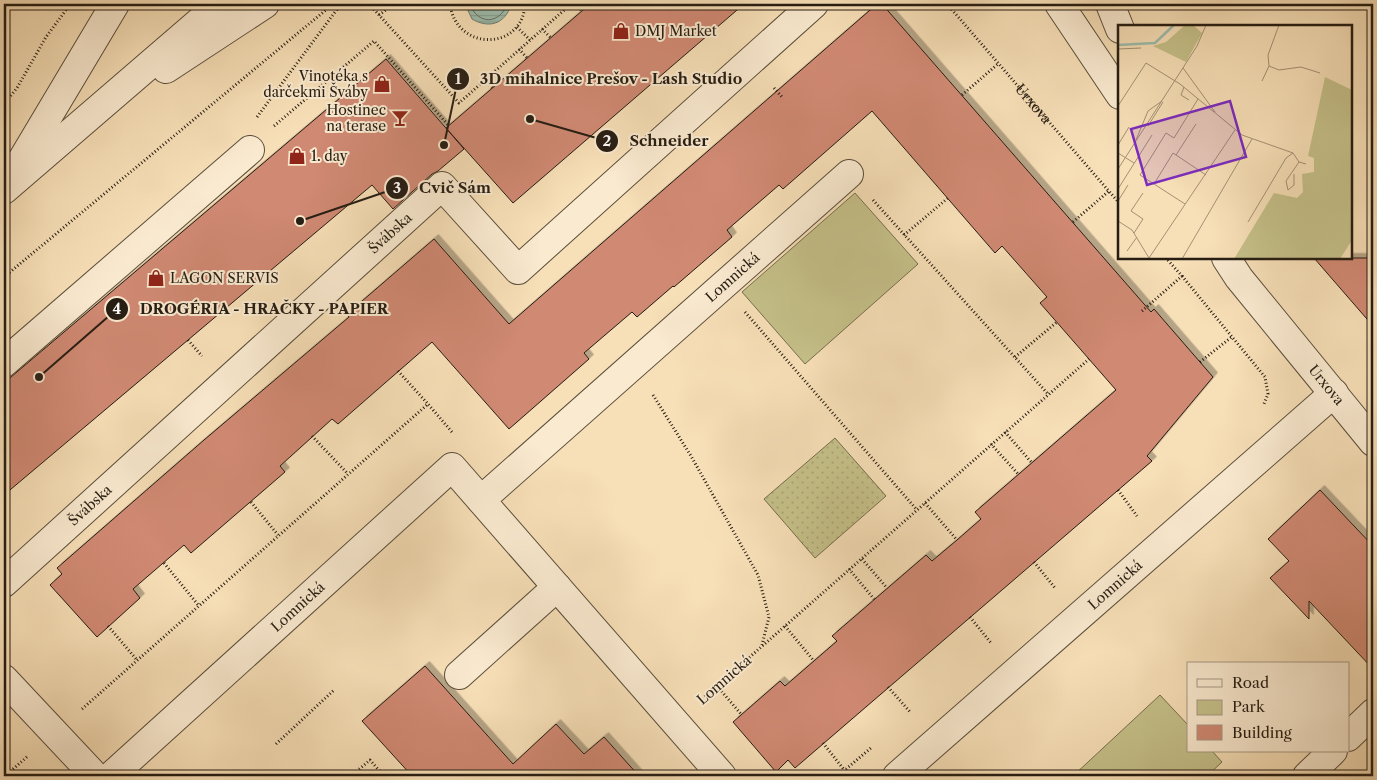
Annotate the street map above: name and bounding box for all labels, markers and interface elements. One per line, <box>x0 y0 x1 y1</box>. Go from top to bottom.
shop icon: DMJ Market <box>611 21 631 41</box>
place label: DMJ Market <box>635 22 717 40</box>
inset map <box>1118 25 1352 259</box>
callout: 3D mihalnice Prešov - Lash Studio <box>445 64 753 94</box>
place label: Vinotéka s darčekmi Šváby <box>263 67 368 101</box>
text: 1 <box>455 69 462 88</box>
text: 3D mihalnice Prešov - Lash Studio <box>480 69 742 88</box>
shop icon: Vinotéka s darčekmi Šváby <box>372 74 392 94</box>
street label: Urxova <box>1011 80 1056 128</box>
place label: Hostinec na terase <box>326 101 386 135</box>
bar icon: Hostinec na terase <box>390 108 410 128</box>
callout: Schneider <box>595 126 719 156</box>
text: 2 <box>603 131 612 150</box>
text: Schneider <box>629 131 709 150</box>
shop icon: 1. day <box>287 146 307 166</box>
place label: 1. day <box>311 147 348 165</box>
callout: Cvič Sám <box>384 173 501 203</box>
text: 3 <box>393 178 401 197</box>
text: Cvič Sám <box>419 178 491 197</box>
street label: Švábska <box>364 208 416 257</box>
street label: Lomnická <box>702 248 764 306</box>
shop icon: LAGON SERVIS <box>146 268 166 288</box>
place label: LAGON SERVIS <box>170 269 279 287</box>
callout: DROGÉRIA - HRAČKY - PAPIER <box>104 294 399 324</box>
text: 4 <box>113 299 122 318</box>
text: DROGÉRIA - HRAČKY - PAPIER <box>140 299 390 318</box>
street label: Urxova <box>1305 361 1349 409</box>
street label: Švábska <box>64 480 116 529</box>
street label: Lomnická <box>1084 556 1146 614</box>
street label: Lomnická <box>267 577 329 636</box>
street label: Lomnická <box>693 651 755 709</box>
legend <box>1187 662 1350 752</box>
text: Road <box>1232 673 1269 692</box>
text: Park <box>1232 697 1266 716</box>
text: Building <box>1232 723 1292 742</box>

